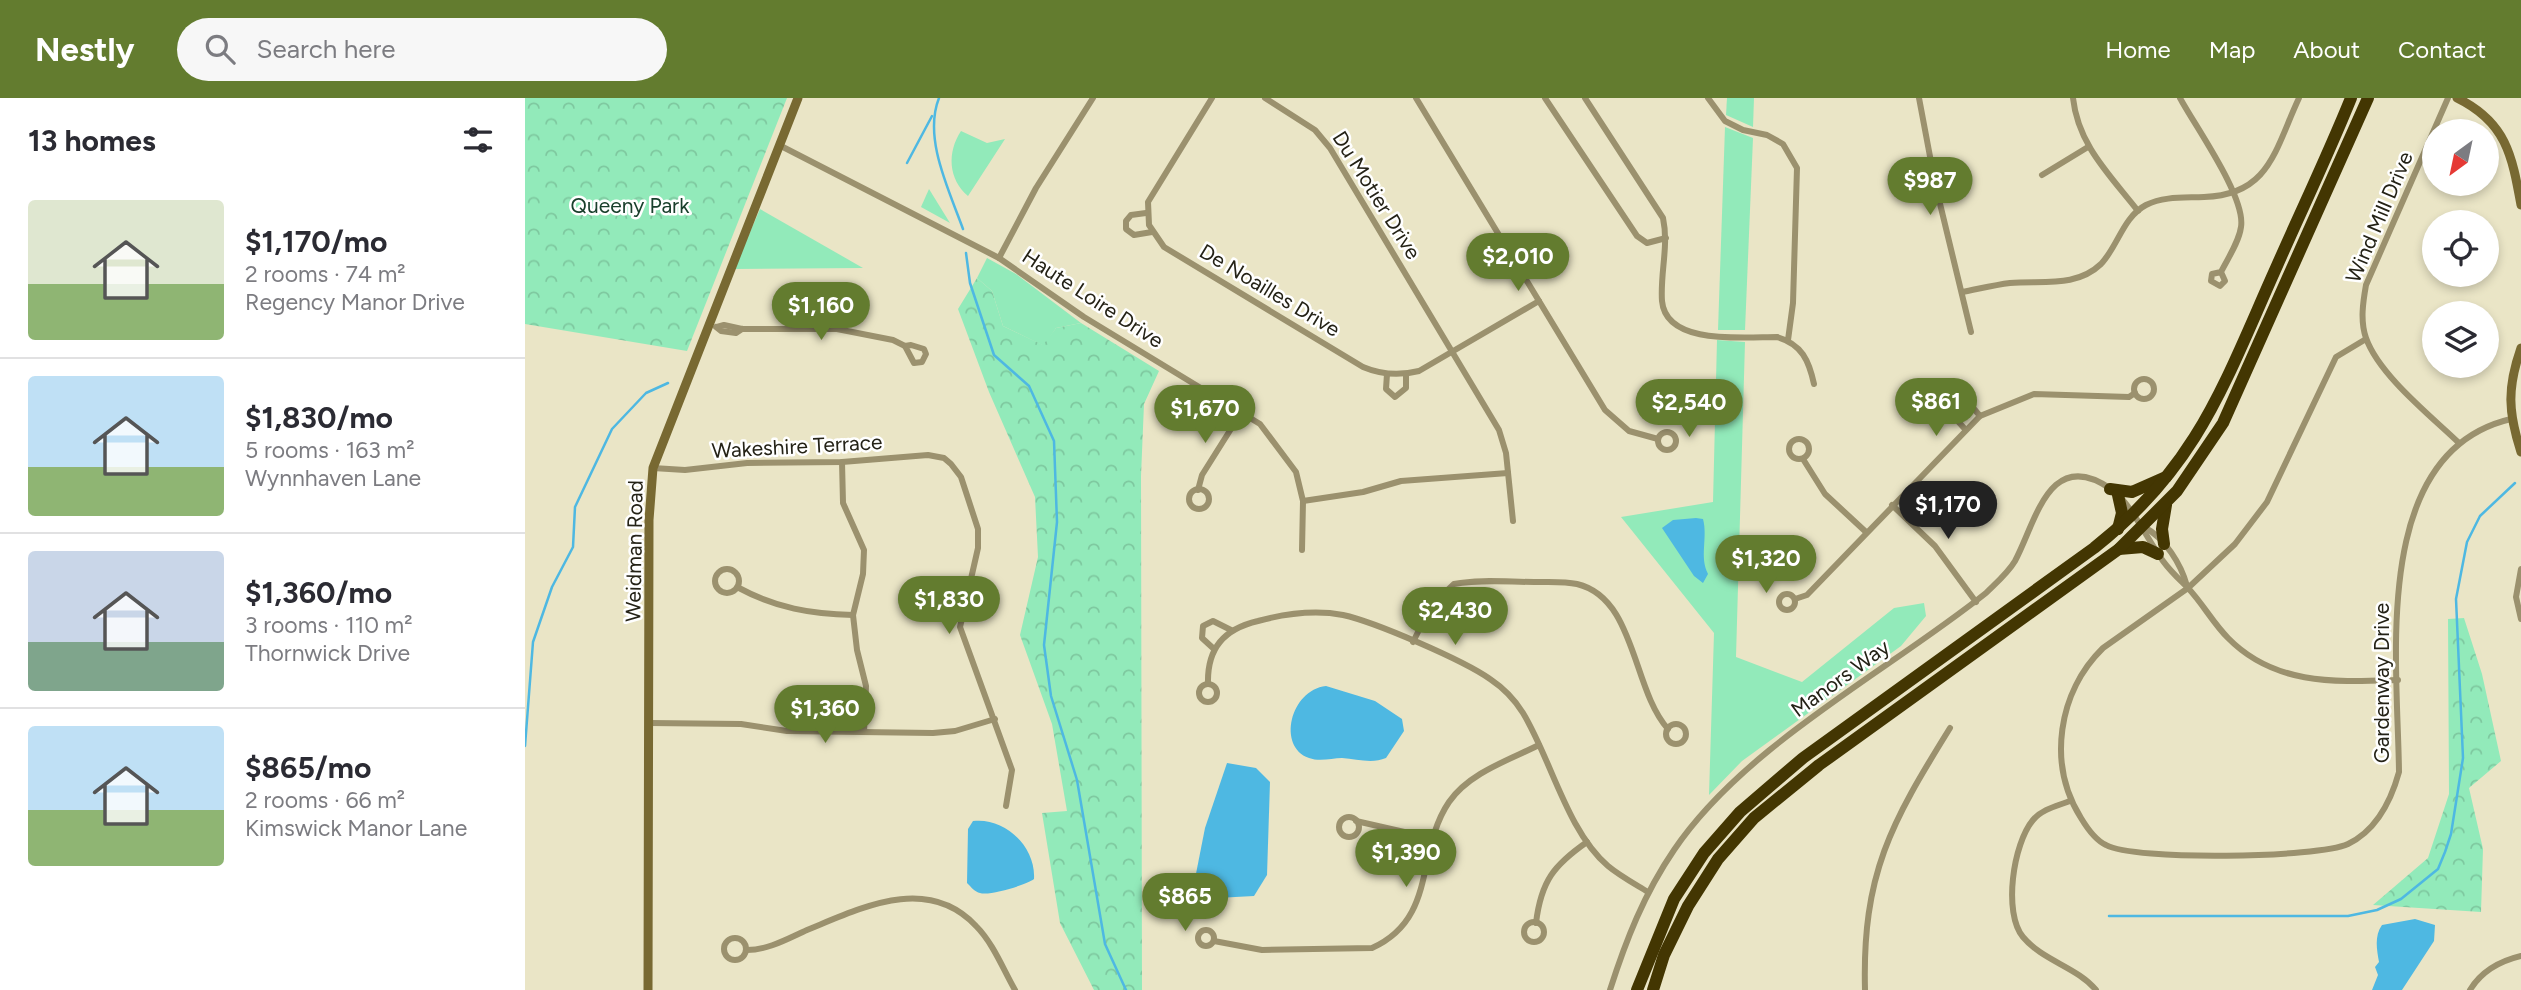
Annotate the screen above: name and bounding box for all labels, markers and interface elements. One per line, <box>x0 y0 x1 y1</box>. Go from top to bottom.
search box <box>177 18 667 81</box>
text: Nestly <box>35 30 135 69</box>
icon: search <box>201 30 239 68</box>
text: Search here <box>257 33 395 65</box>
text: Home <box>2105 35 2171 64</box>
text: Map <box>2209 35 2255 64</box>
text: About <box>2293 35 2360 64</box>
text: Contact <box>2398 35 2486 64</box>
north arrow <box>2422 119 2499 196</box>
map controls <box>2422 119 2499 378</box>
icon: filters <box>459 121 497 159</box>
text: 13 homes <box>28 122 156 159</box>
street label: Du Motier Drive <box>1328 126 1426 264</box>
street label: Wind Mill Drive <box>2340 148 2418 286</box>
pin: $987 <box>1889 158 1971 217</box>
text: $987 <box>1904 166 1956 194</box>
park label: Queeny Park <box>571 193 690 218</box>
button: locate <box>2422 210 2499 287</box>
text: $1,170/mo <box>245 223 387 260</box>
icon: home <box>84 228 168 312</box>
pin: $2,010 <box>1461 234 1575 293</box>
street label: De Noailles Drive <box>1195 238 1345 342</box>
text: $2,010 <box>1482 242 1554 270</box>
street label: Haute Loire Drive <box>1018 243 1168 353</box>
text: 2 rooms · 74 m² <box>245 260 406 288</box>
pin: $1,160 <box>764 282 878 342</box>
text: Regency Manor Drive <box>245 288 465 316</box>
text: $1,160 <box>788 291 854 319</box>
button: layers <box>2422 301 2499 378</box>
pin: $861 <box>1895 378 1977 438</box>
pin: $2,540 <box>1632 380 1746 439</box>
pin: $1,670 <box>1148 386 1262 445</box>
text: $861 <box>1911 387 1961 415</box>
text: $2,540 <box>1652 388 1726 416</box>
text: $1,670 <box>1170 394 1240 422</box>
text: $1,830/mo <box>245 399 393 436</box>
icon: home <box>84 404 168 488</box>
street label: Wakeshire Terrace <box>711 429 883 463</box>
text: 5 rooms · 163 m² <box>245 436 414 464</box>
text: Wynnhaven Lane <box>245 464 421 492</box>
street label: Weidman Road <box>620 480 648 622</box>
pin: $1,170 <box>1891 482 2005 541</box>
text: $1,170 <box>1915 490 1981 518</box>
pin: $1,320 <box>1709 536 1823 595</box>
text: $1,320 <box>1731 544 1801 572</box>
text: $1,360/mo <box>245 574 392 611</box>
pin: $1,830 <box>892 576 1006 636</box>
icon: home <box>84 579 168 663</box>
text: $1,830 <box>914 585 984 613</box>
pin: $2,430 <box>1398 588 1512 647</box>
text: $2,430 <box>1418 596 1492 624</box>
street label: Gardenway Drive <box>2369 603 2394 763</box>
text: 3 rooms · 110 m² <box>245 611 412 639</box>
street label: Manors Way <box>1786 634 1894 722</box>
text: Thornwick Drive <box>245 639 410 667</box>
pin: $1,360 <box>768 686 882 745</box>
text: $1,360 <box>790 694 860 722</box>
text: $865/mo <box>245 749 371 786</box>
icon: home <box>84 754 168 838</box>
text: 2 rooms · 66 m² <box>245 786 405 814</box>
text: Kimswick Manor Lane <box>245 814 467 842</box>
pin: $1,390 <box>1349 830 1463 889</box>
text: $1,390 <box>1371 838 1441 866</box>
pin: $865 <box>1144 874 1226 933</box>
text: $865 <box>1158 882 1212 910</box>

